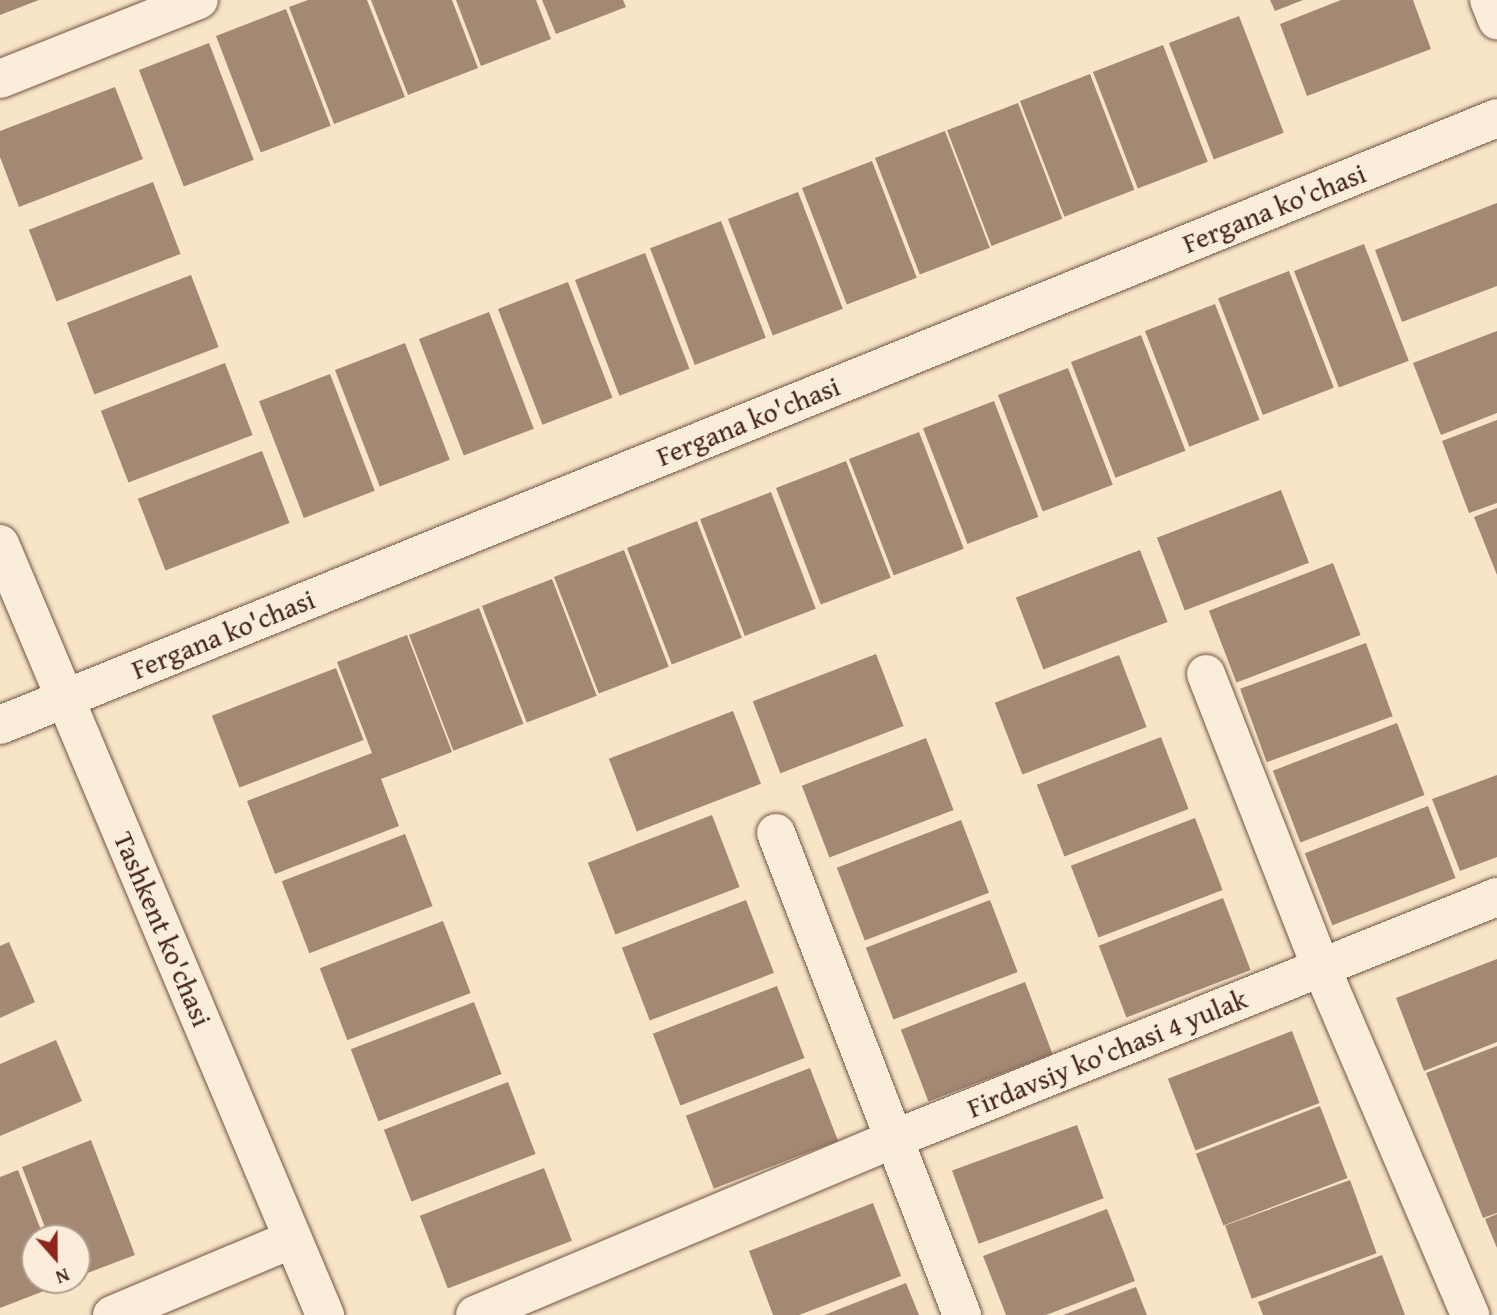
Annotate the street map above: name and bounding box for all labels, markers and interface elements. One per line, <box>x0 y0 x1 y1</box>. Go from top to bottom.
street label: Fergana ko'chasi <box>1177 156 1371 260</box>
street label: Fergana ko'chasi <box>651 369 845 473</box>
street label: Fergana ko'chasi <box>126 582 320 686</box>
street label: Tashkent ko'chasi <box>107 827 219 1031</box>
street label: Firdavsiy ko'chasi 4 yulak <box>962 981 1252 1125</box>
north arrow <box>21 1224 91 1294</box>
text: N <box>52 1261 74 1292</box>

